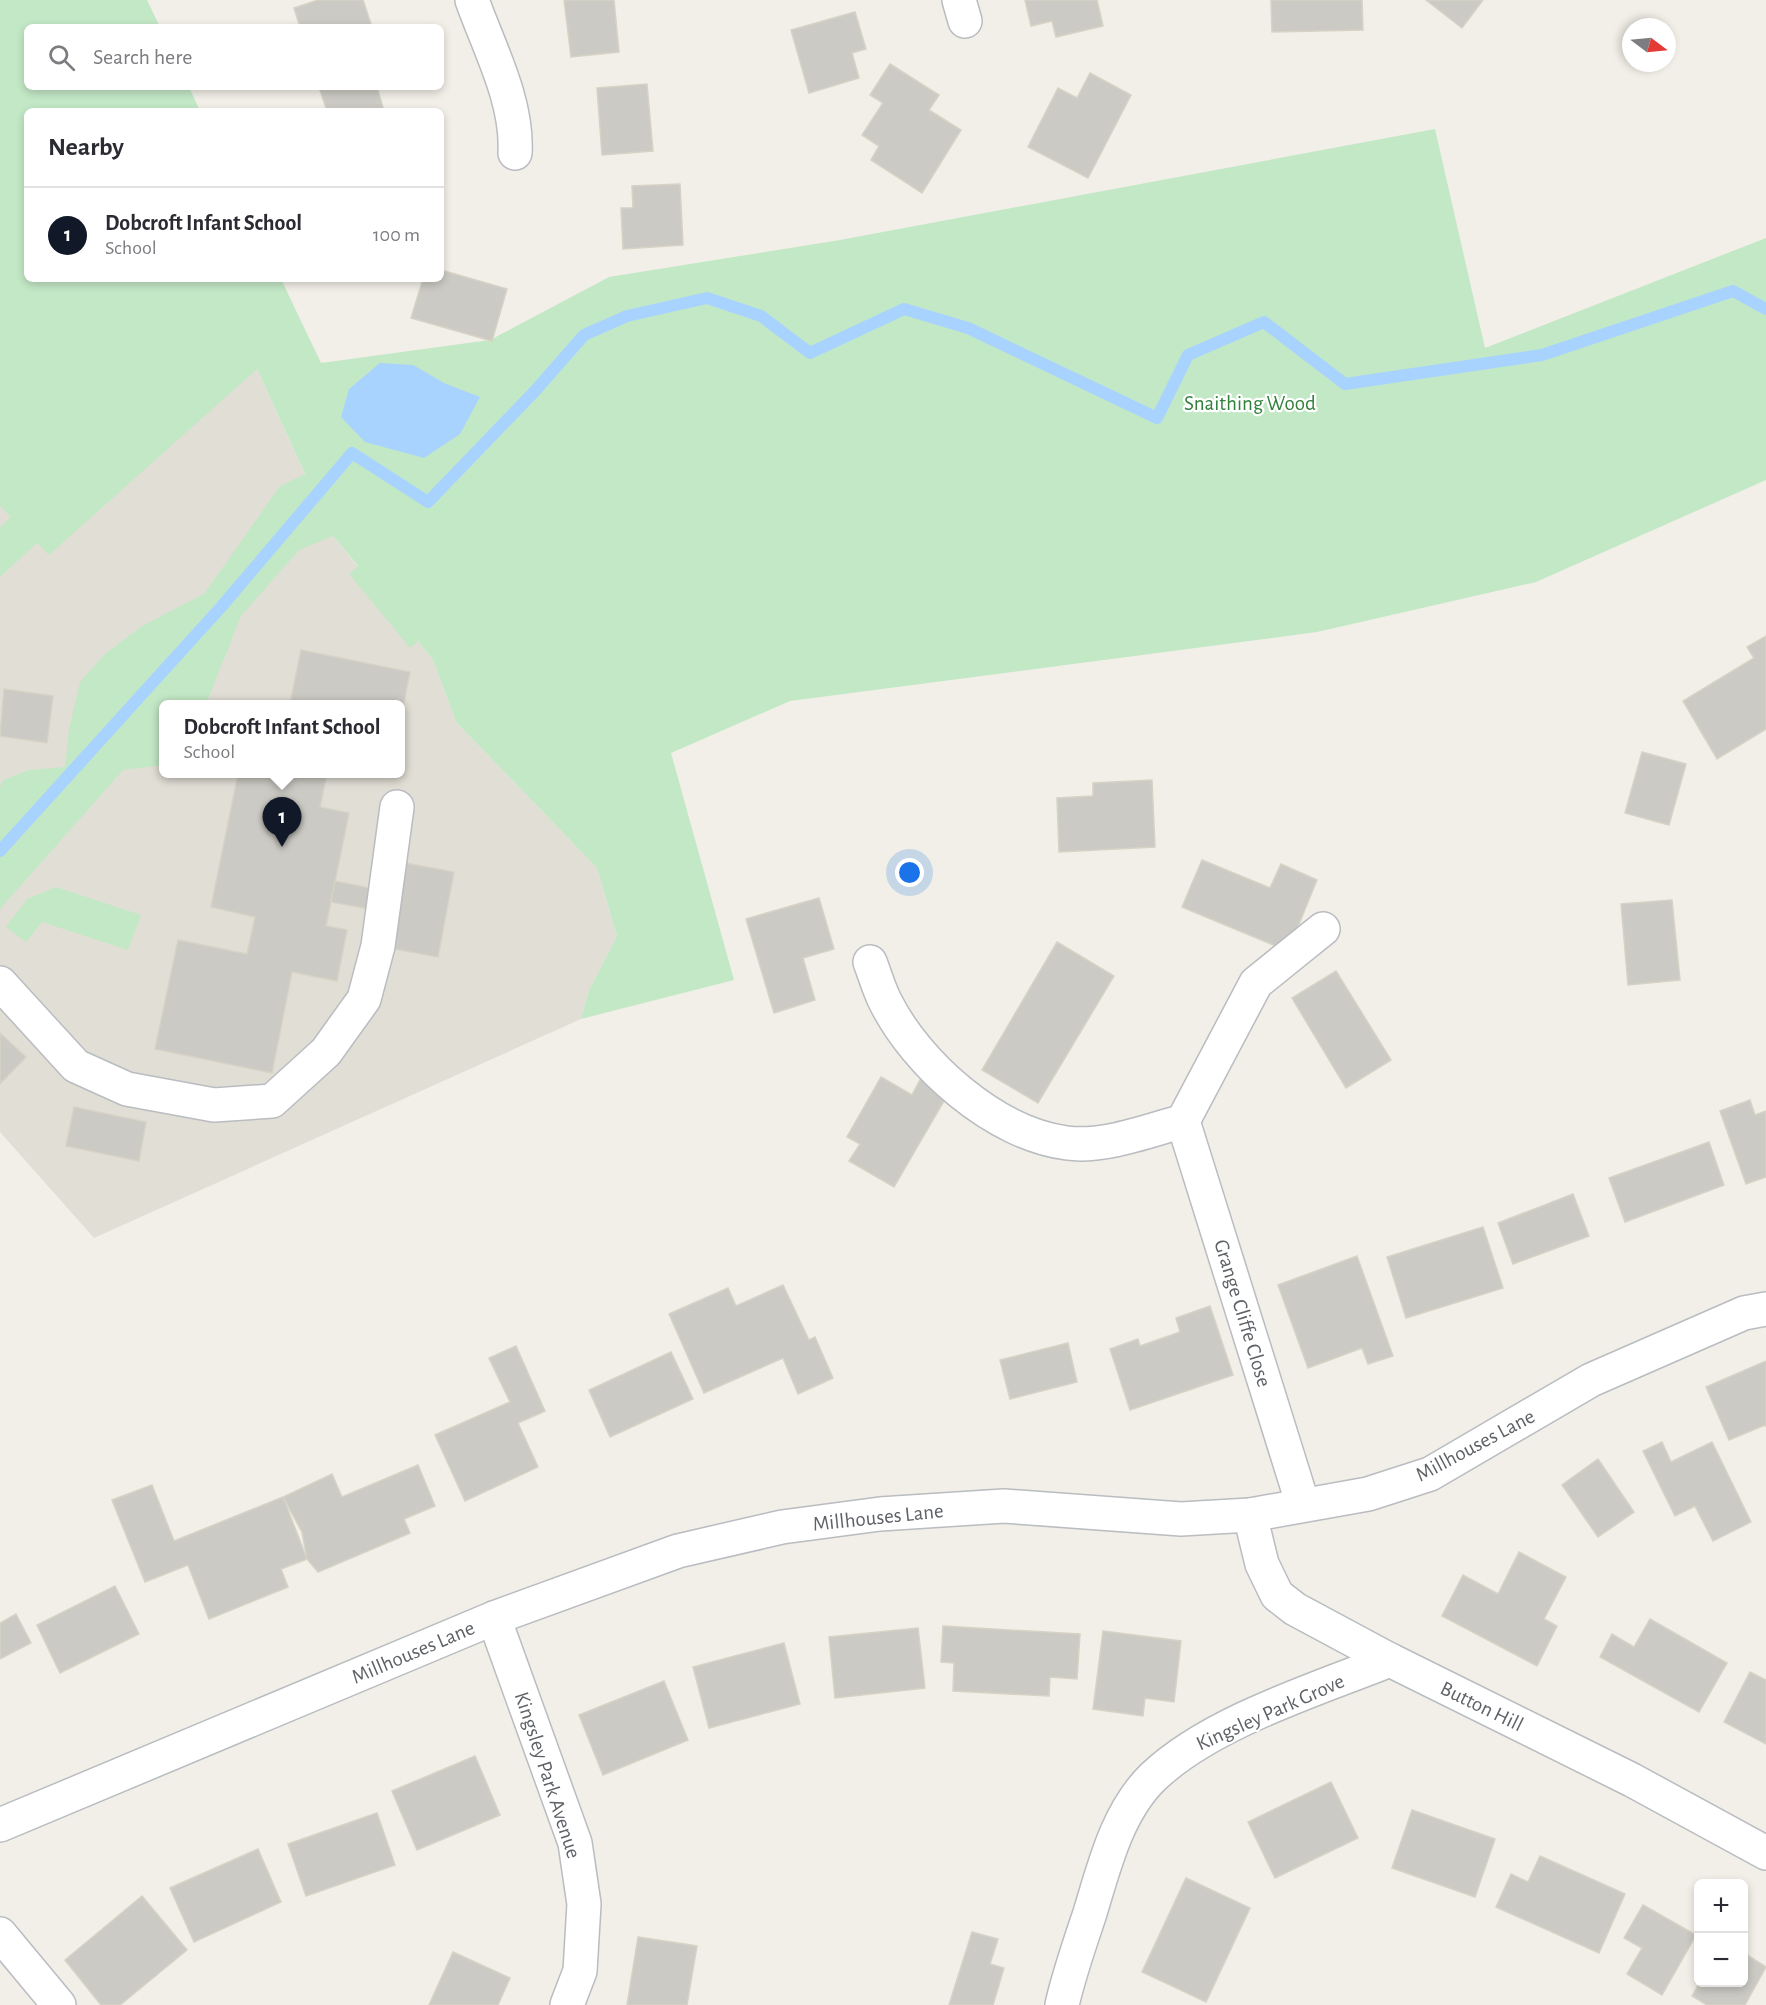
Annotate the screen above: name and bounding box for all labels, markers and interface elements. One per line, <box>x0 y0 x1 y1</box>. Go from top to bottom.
north arrow <box>1622 18 1676 72</box>
search box <box>24 24 444 90</box>
icon: search <box>45 41 78 74</box>
text: Search here <box>93 46 192 68</box>
text: Nearby <box>48 134 124 160</box>
text: Dobcroft Infant School <box>105 212 302 234</box>
text: 1 <box>64 225 71 245</box>
text: 100 m <box>373 225 420 245</box>
text: School <box>105 238 157 258</box>
park label: Snaithing Wood <box>1184 393 1316 414</box>
popup <box>159 700 405 778</box>
text: Dobcroft Infant School <box>183 716 381 738</box>
text: School <box>183 742 235 762</box>
pin: 1 <box>262 798 302 847</box>
your location <box>895 858 924 887</box>
street label: Grange Cliffe Close <box>1210 1237 1275 1389</box>
street label: Millhouses Lane <box>1412 1405 1538 1486</box>
street label: Millhouses Lane <box>812 1500 944 1535</box>
street label: Millhouses Lane <box>349 1617 478 1688</box>
street label: Kingsley Park Grove <box>1193 1670 1347 1755</box>
street label: Button Hill <box>1437 1677 1527 1735</box>
street label: Kingsley Park Avenue <box>511 1689 584 1861</box>
map controls <box>1694 1879 1748 1987</box>
button: + <box>1694 1879 1748 1933</box>
button: − <box>1694 1933 1748 1987</box>

